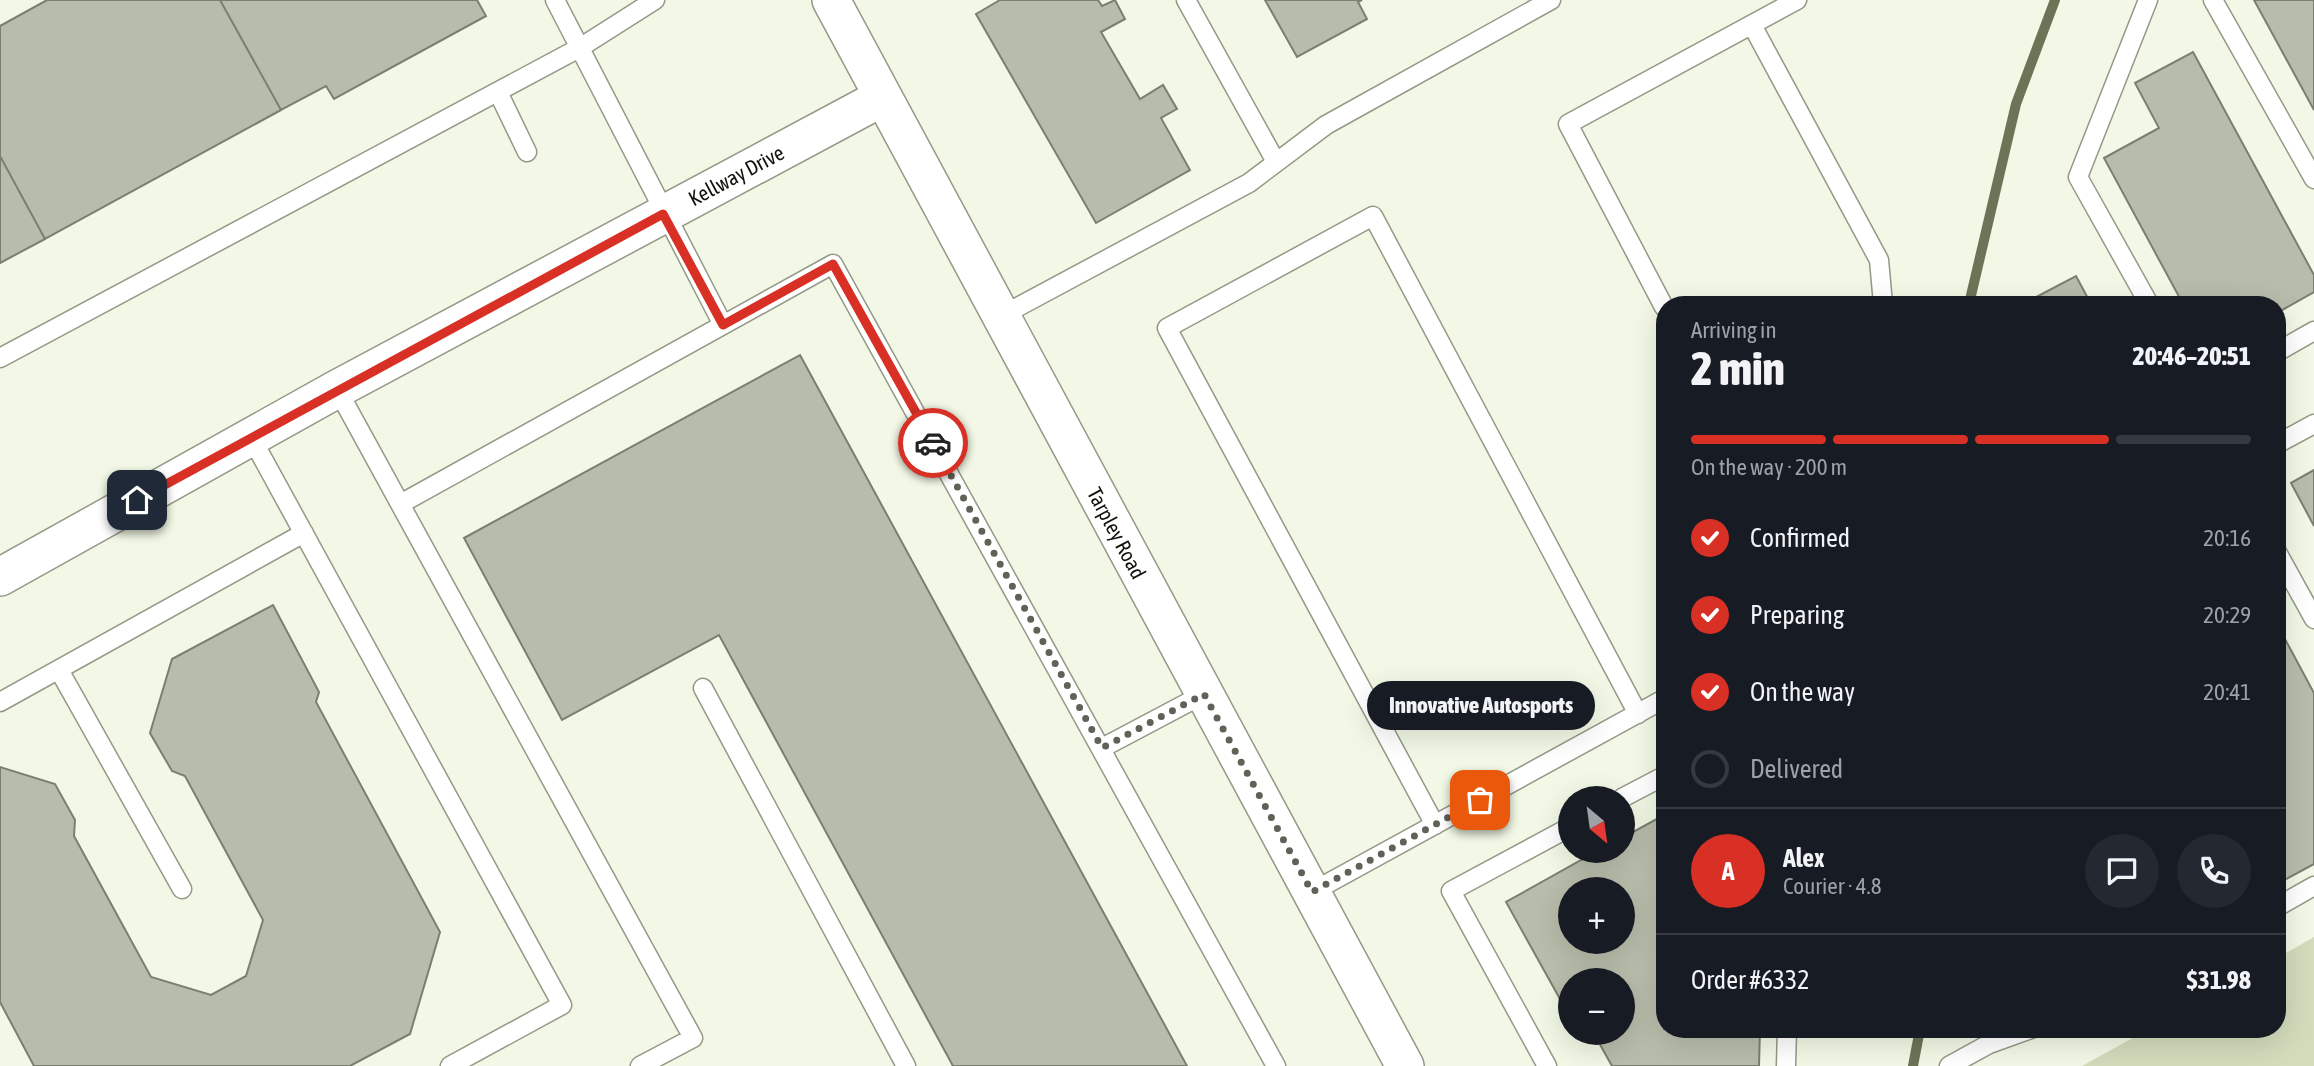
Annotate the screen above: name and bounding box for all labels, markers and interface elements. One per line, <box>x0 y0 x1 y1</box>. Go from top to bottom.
street label: Kellway Drive <box>684 140 788 210</box>
text: Arriving in <box>1691 317 1777 343</box>
text: 20:46–20:51 <box>2133 341 2251 371</box>
text: 2 min <box>1691 342 1785 395</box>
courier <box>898 408 968 478</box>
icon: car <box>914 424 952 462</box>
text: On the way · 200 m <box>1691 454 1847 480</box>
pin <box>107 470 167 530</box>
icon: home <box>118 481 156 519</box>
street label: Tarpley Road <box>1083 483 1151 583</box>
icon: check <box>1691 519 1729 557</box>
text: Confirmed <box>1750 523 1850 553</box>
text: 20:16 <box>2203 525 2251 551</box>
icon: check <box>1691 596 1729 634</box>
text: Preparing <box>1750 600 1844 630</box>
text: 20:29 <box>2203 602 2251 628</box>
icon: check <box>1691 673 1729 711</box>
text: On the way <box>1750 677 1855 707</box>
text: 20:41 <box>2203 679 2251 705</box>
callout: Innovative Autosports <box>1366 681 1594 730</box>
text: Innovative Autosports <box>1389 692 1573 718</box>
text: Delivered <box>1750 754 1843 784</box>
pin <box>1450 770 1510 830</box>
icon: bag <box>1461 781 1499 819</box>
north arrow <box>1558 786 1634 863</box>
map controls <box>1558 786 1635 1045</box>
button: chat <box>2085 834 2159 908</box>
button: phone <box>2177 834 2251 908</box>
text: Alex <box>1783 843 1824 873</box>
text: A <box>1722 856 1734 886</box>
text: Courier · 4.8 <box>1783 873 1882 899</box>
button: + <box>1558 877 1635 954</box>
text: Order #6332 <box>1691 965 1810 995</box>
text: $31.98 <box>2187 965 2251 995</box>
button: − <box>1558 968 1635 1045</box>

